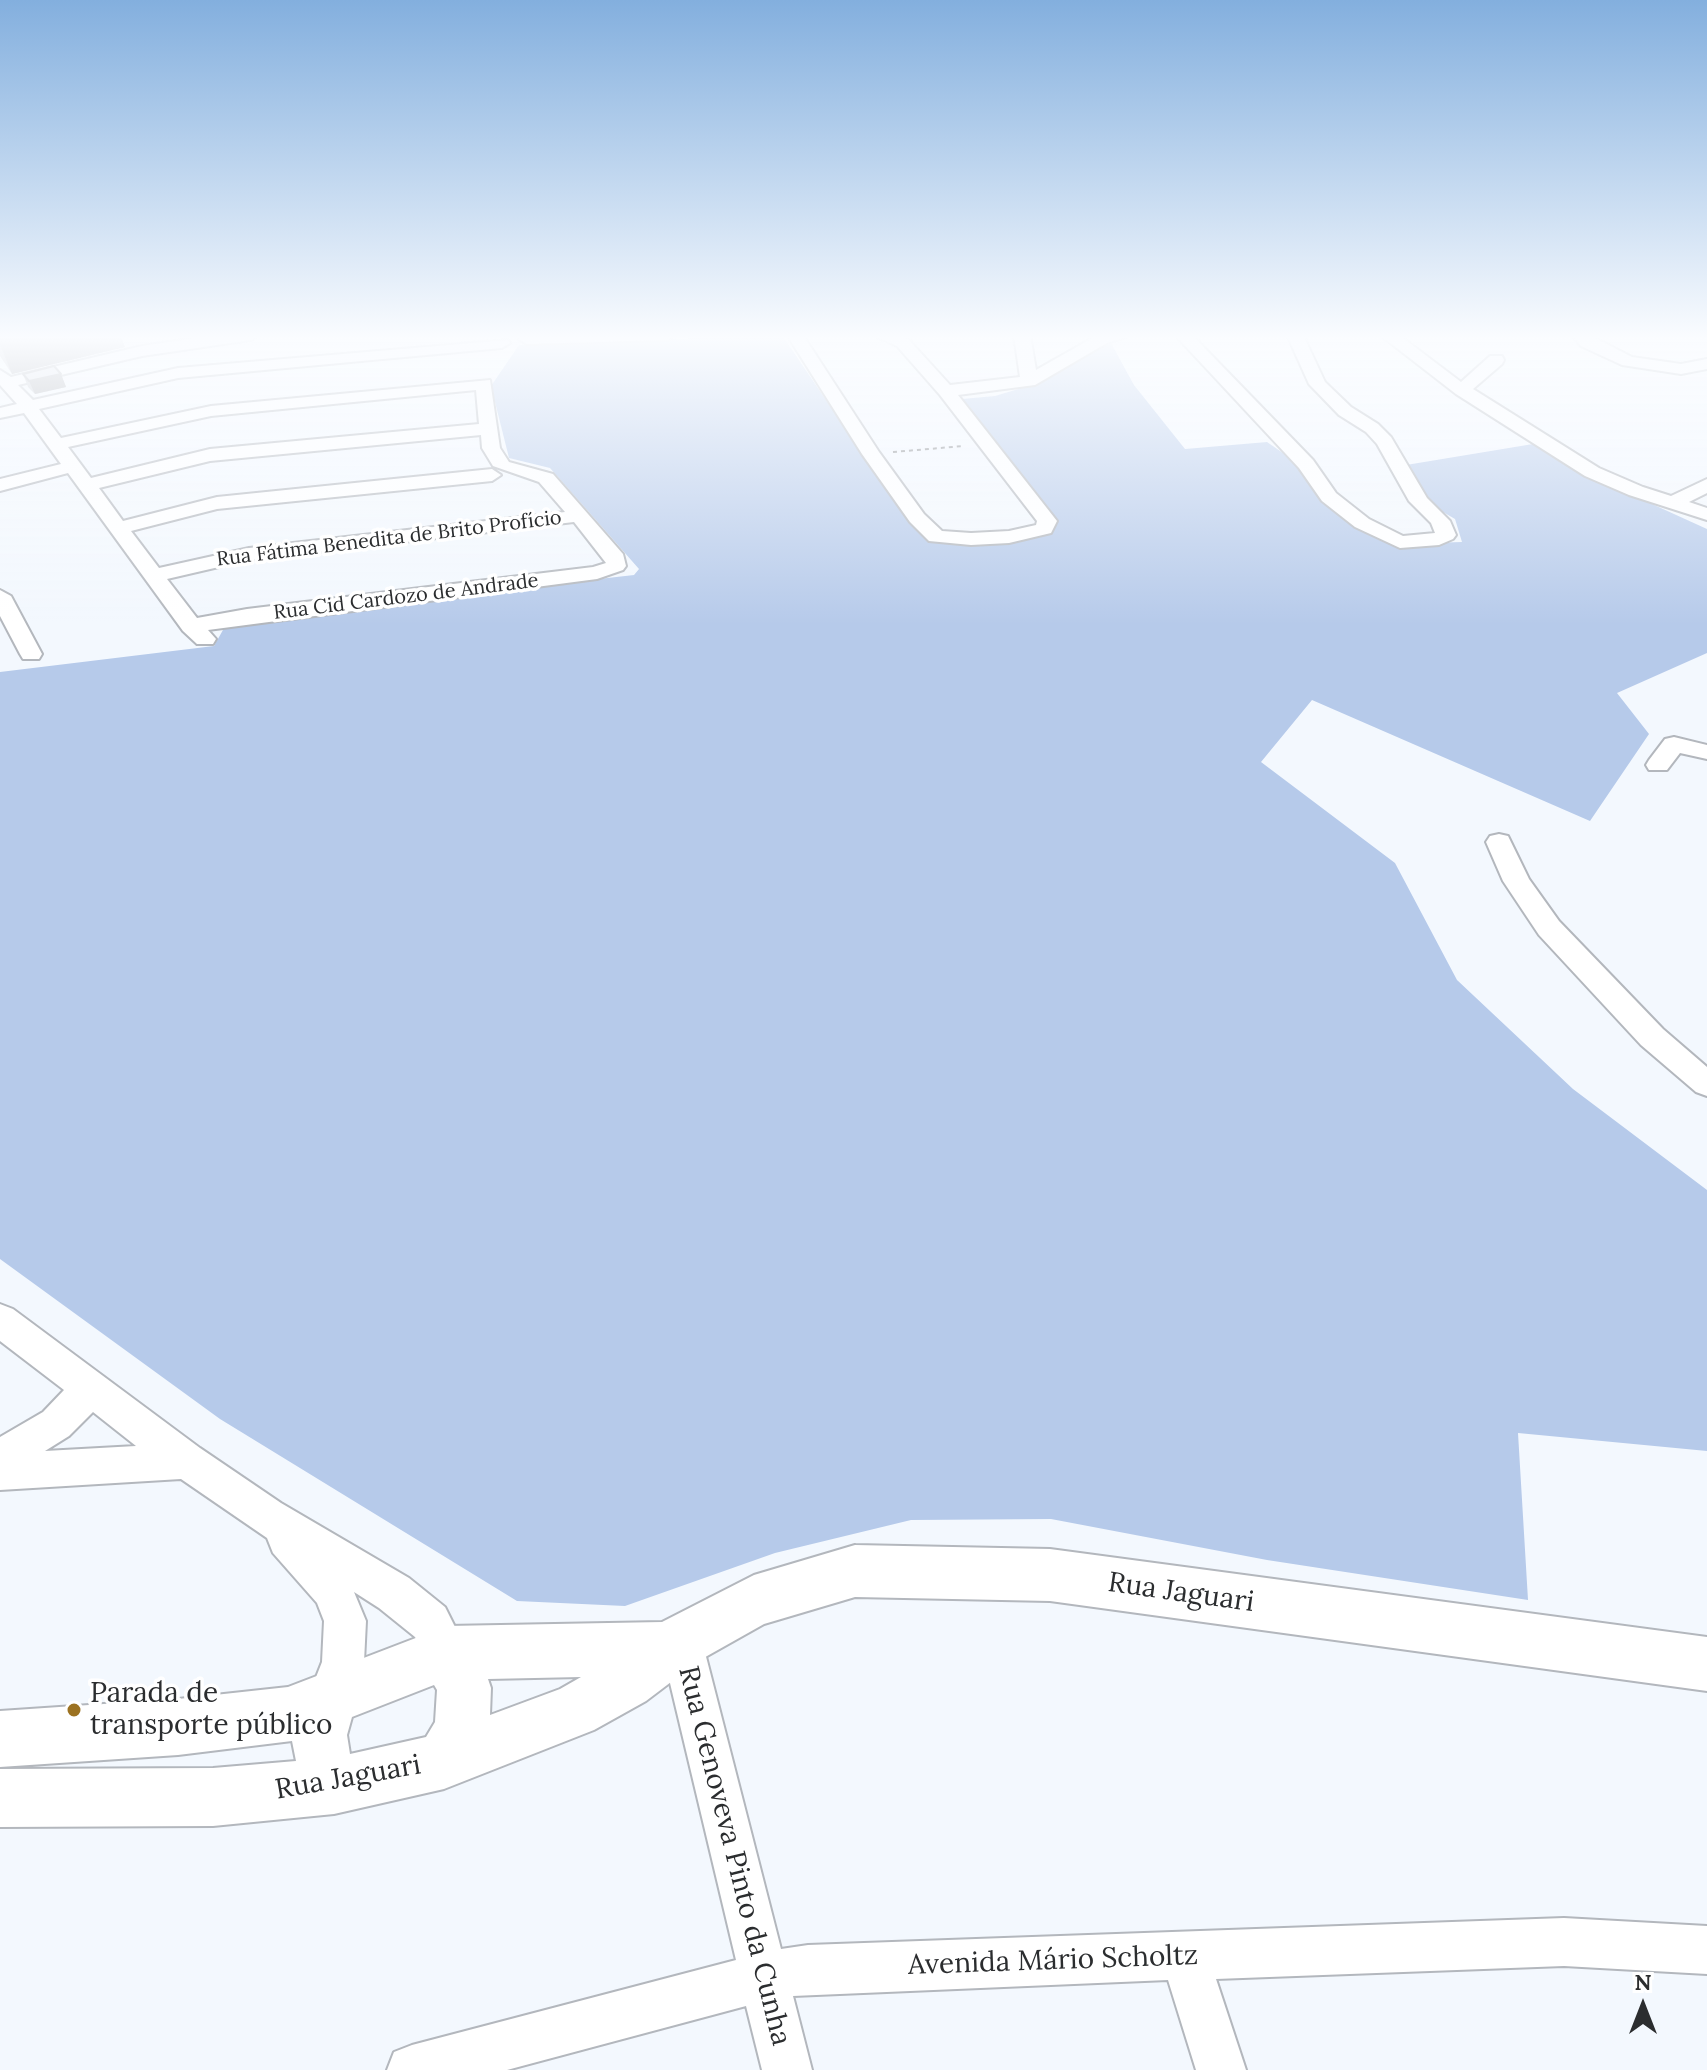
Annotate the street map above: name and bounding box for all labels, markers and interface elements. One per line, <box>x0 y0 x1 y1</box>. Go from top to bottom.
street label: Rua Fátima Benedita de Brito Profício <box>215 506 563 572</box>
street label: Rua Cid Cardozo de Andrade <box>272 569 540 625</box>
street label: Rua Jaguari <box>1106 1566 1256 1620</box>
street label: Rua Genoveva Pinto da Cunha <box>671 1663 797 2049</box>
place label: Parada de transporte público <box>90 1677 332 1743</box>
marker: Parada de transporte público <box>65 1701 83 1719</box>
street label: Rua Jaguari <box>273 1749 423 1807</box>
street label: Avenida Mário Scholtz <box>907 1939 1199 1983</box>
north arrow <box>1603 1966 1683 2046</box>
text: N <box>1634 1968 1652 1996</box>

